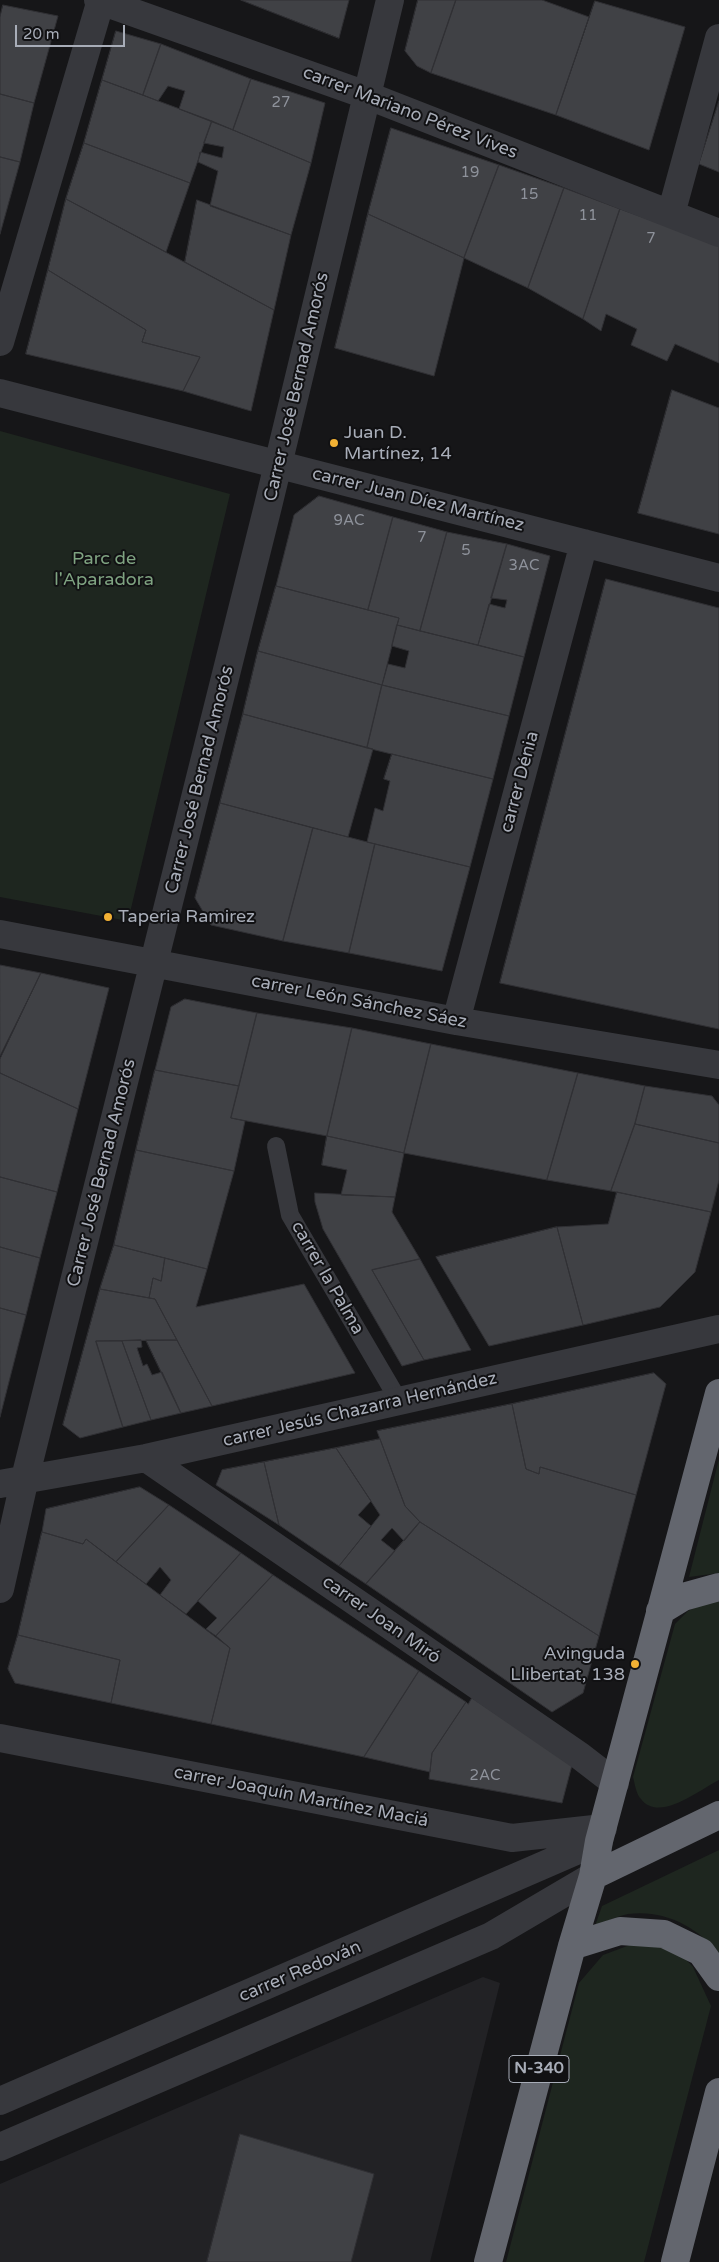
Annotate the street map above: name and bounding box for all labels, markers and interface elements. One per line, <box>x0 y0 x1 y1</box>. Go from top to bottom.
scale bar <box>18 15 128 47</box>
text: 20 m <box>23 25 60 43</box>
street label: carrer Mariano Pérez Vives <box>300 62 520 164</box>
house number: 27 <box>272 94 290 112</box>
house number: 19 <box>461 164 479 182</box>
house number: 15 <box>520 186 538 204</box>
house number: 11 <box>579 207 597 225</box>
house number: 7 <box>646 230 656 248</box>
street label: Carrer José Bernad Amorós <box>260 270 334 504</box>
place label: Juan D. Martínez, 14 <box>344 422 452 464</box>
marker: Juan D. Martínez, 14 <box>328 437 340 449</box>
street label: carrer Juan Díez Martínez <box>310 463 526 537</box>
house number: 9AC <box>334 512 364 530</box>
house number: 7 <box>417 529 427 547</box>
house number: 5 <box>461 542 471 560</box>
park label: Parc de l'Aparadora <box>54 548 154 590</box>
house number: 3AC <box>509 557 539 575</box>
street label: Carrer José Bernad Amorós <box>161 664 239 896</box>
street label: carrer Dénia <box>496 729 544 835</box>
place label: Taperia Ramirez <box>118 906 255 928</box>
marker: Taperia Ramirez <box>102 911 114 923</box>
street label: carrer León Sánchez Sáez <box>249 971 469 1033</box>
street label: Carrer José Bernad Amorós <box>63 1057 141 1289</box>
street label: carrer la Palma <box>286 1218 368 1338</box>
street label: carrer Jesús Chazarra Hernández <box>221 1368 499 1452</box>
street label: carrer Joan Miró <box>318 1571 444 1669</box>
place label: Avinguda Llibertat, 138 <box>510 1643 625 1686</box>
marker: Avinguda Llibertat, 138 <box>629 1658 641 1670</box>
street label: carrer Joaquín Martínez Maciá <box>172 1762 430 1832</box>
house number: 2AC <box>470 1767 500 1785</box>
street label: carrer Redován <box>236 1937 364 2007</box>
road number: N-340 <box>509 2056 569 2082</box>

